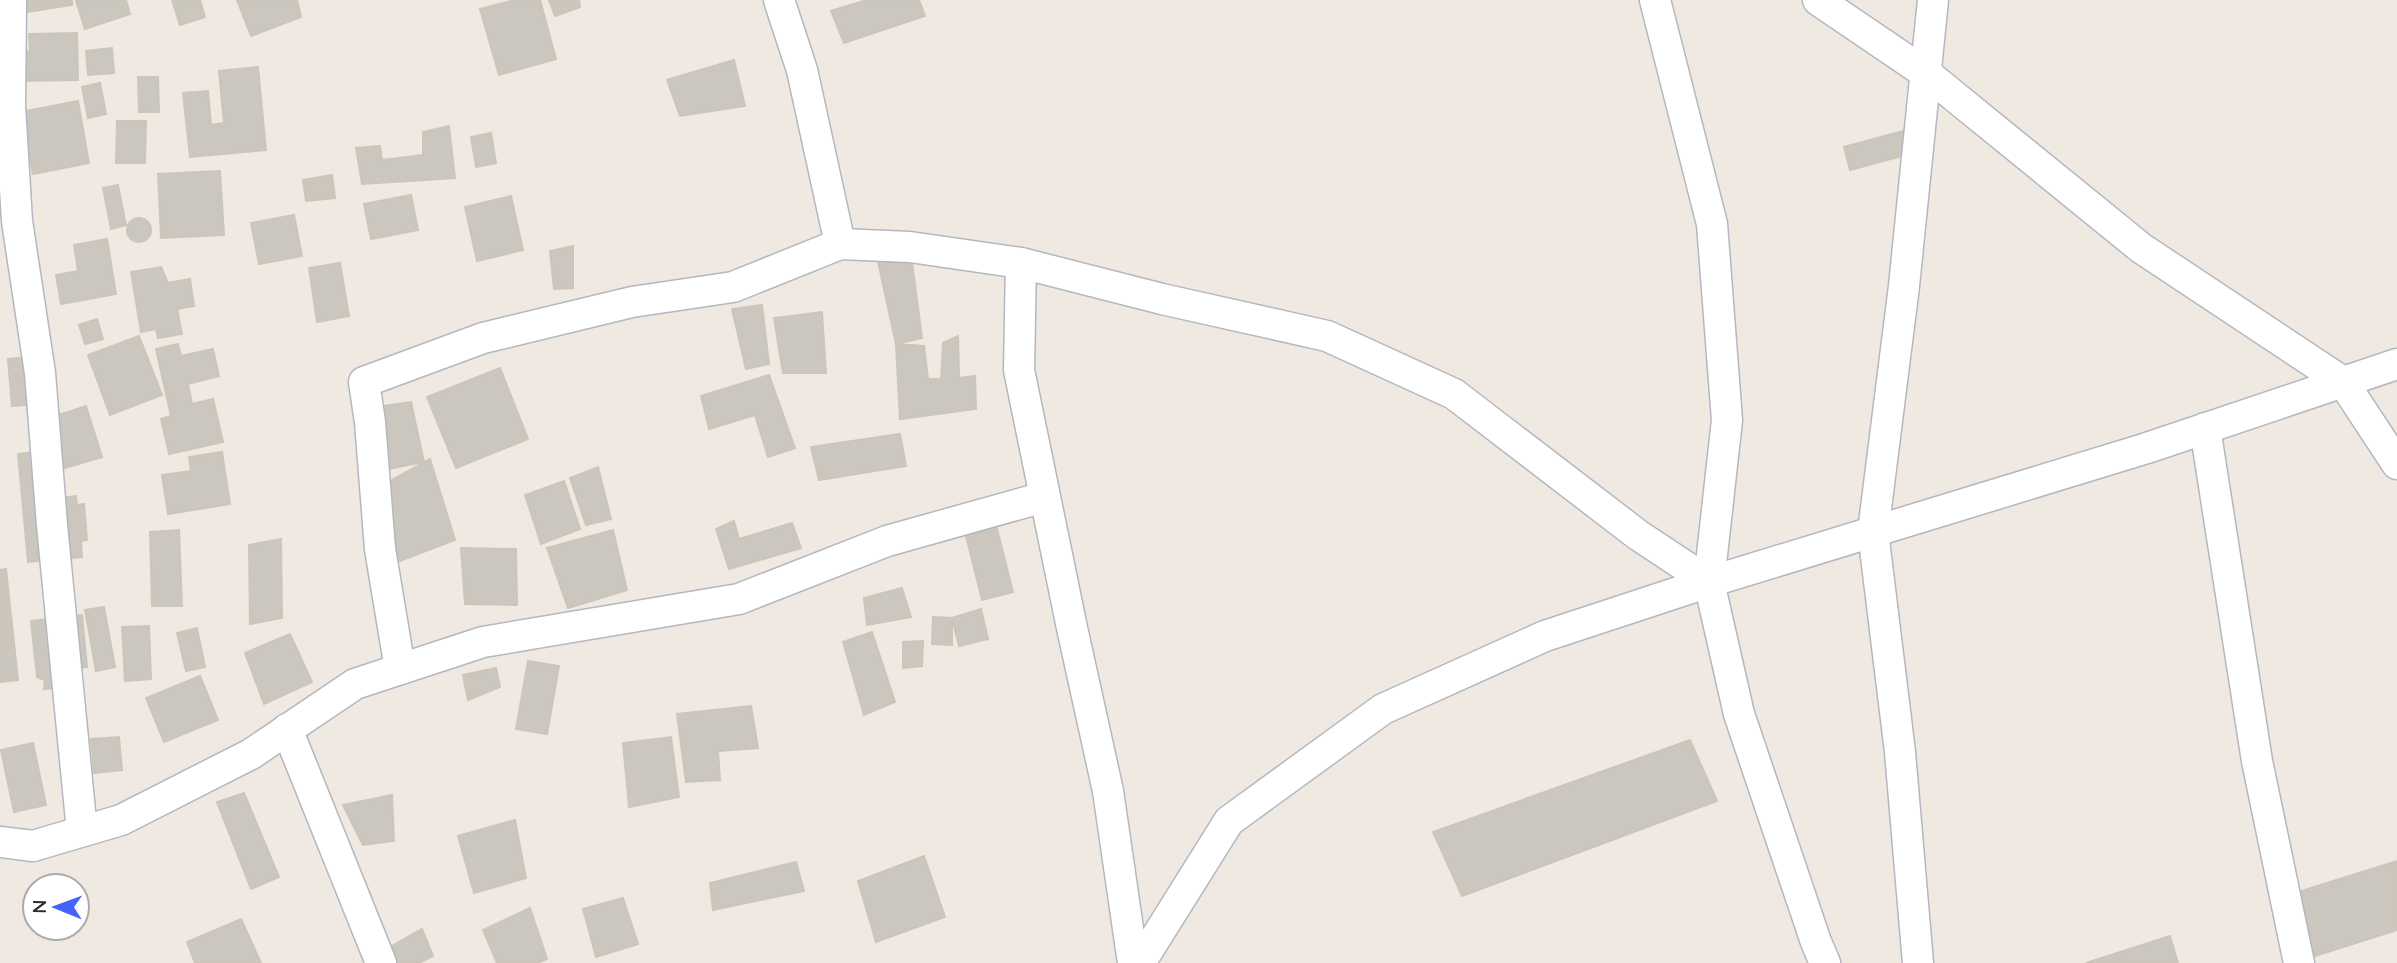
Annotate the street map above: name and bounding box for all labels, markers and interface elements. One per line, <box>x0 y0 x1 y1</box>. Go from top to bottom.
north arrow <box>21 872 91 942</box>
text: N <box>27 900 51 914</box>

